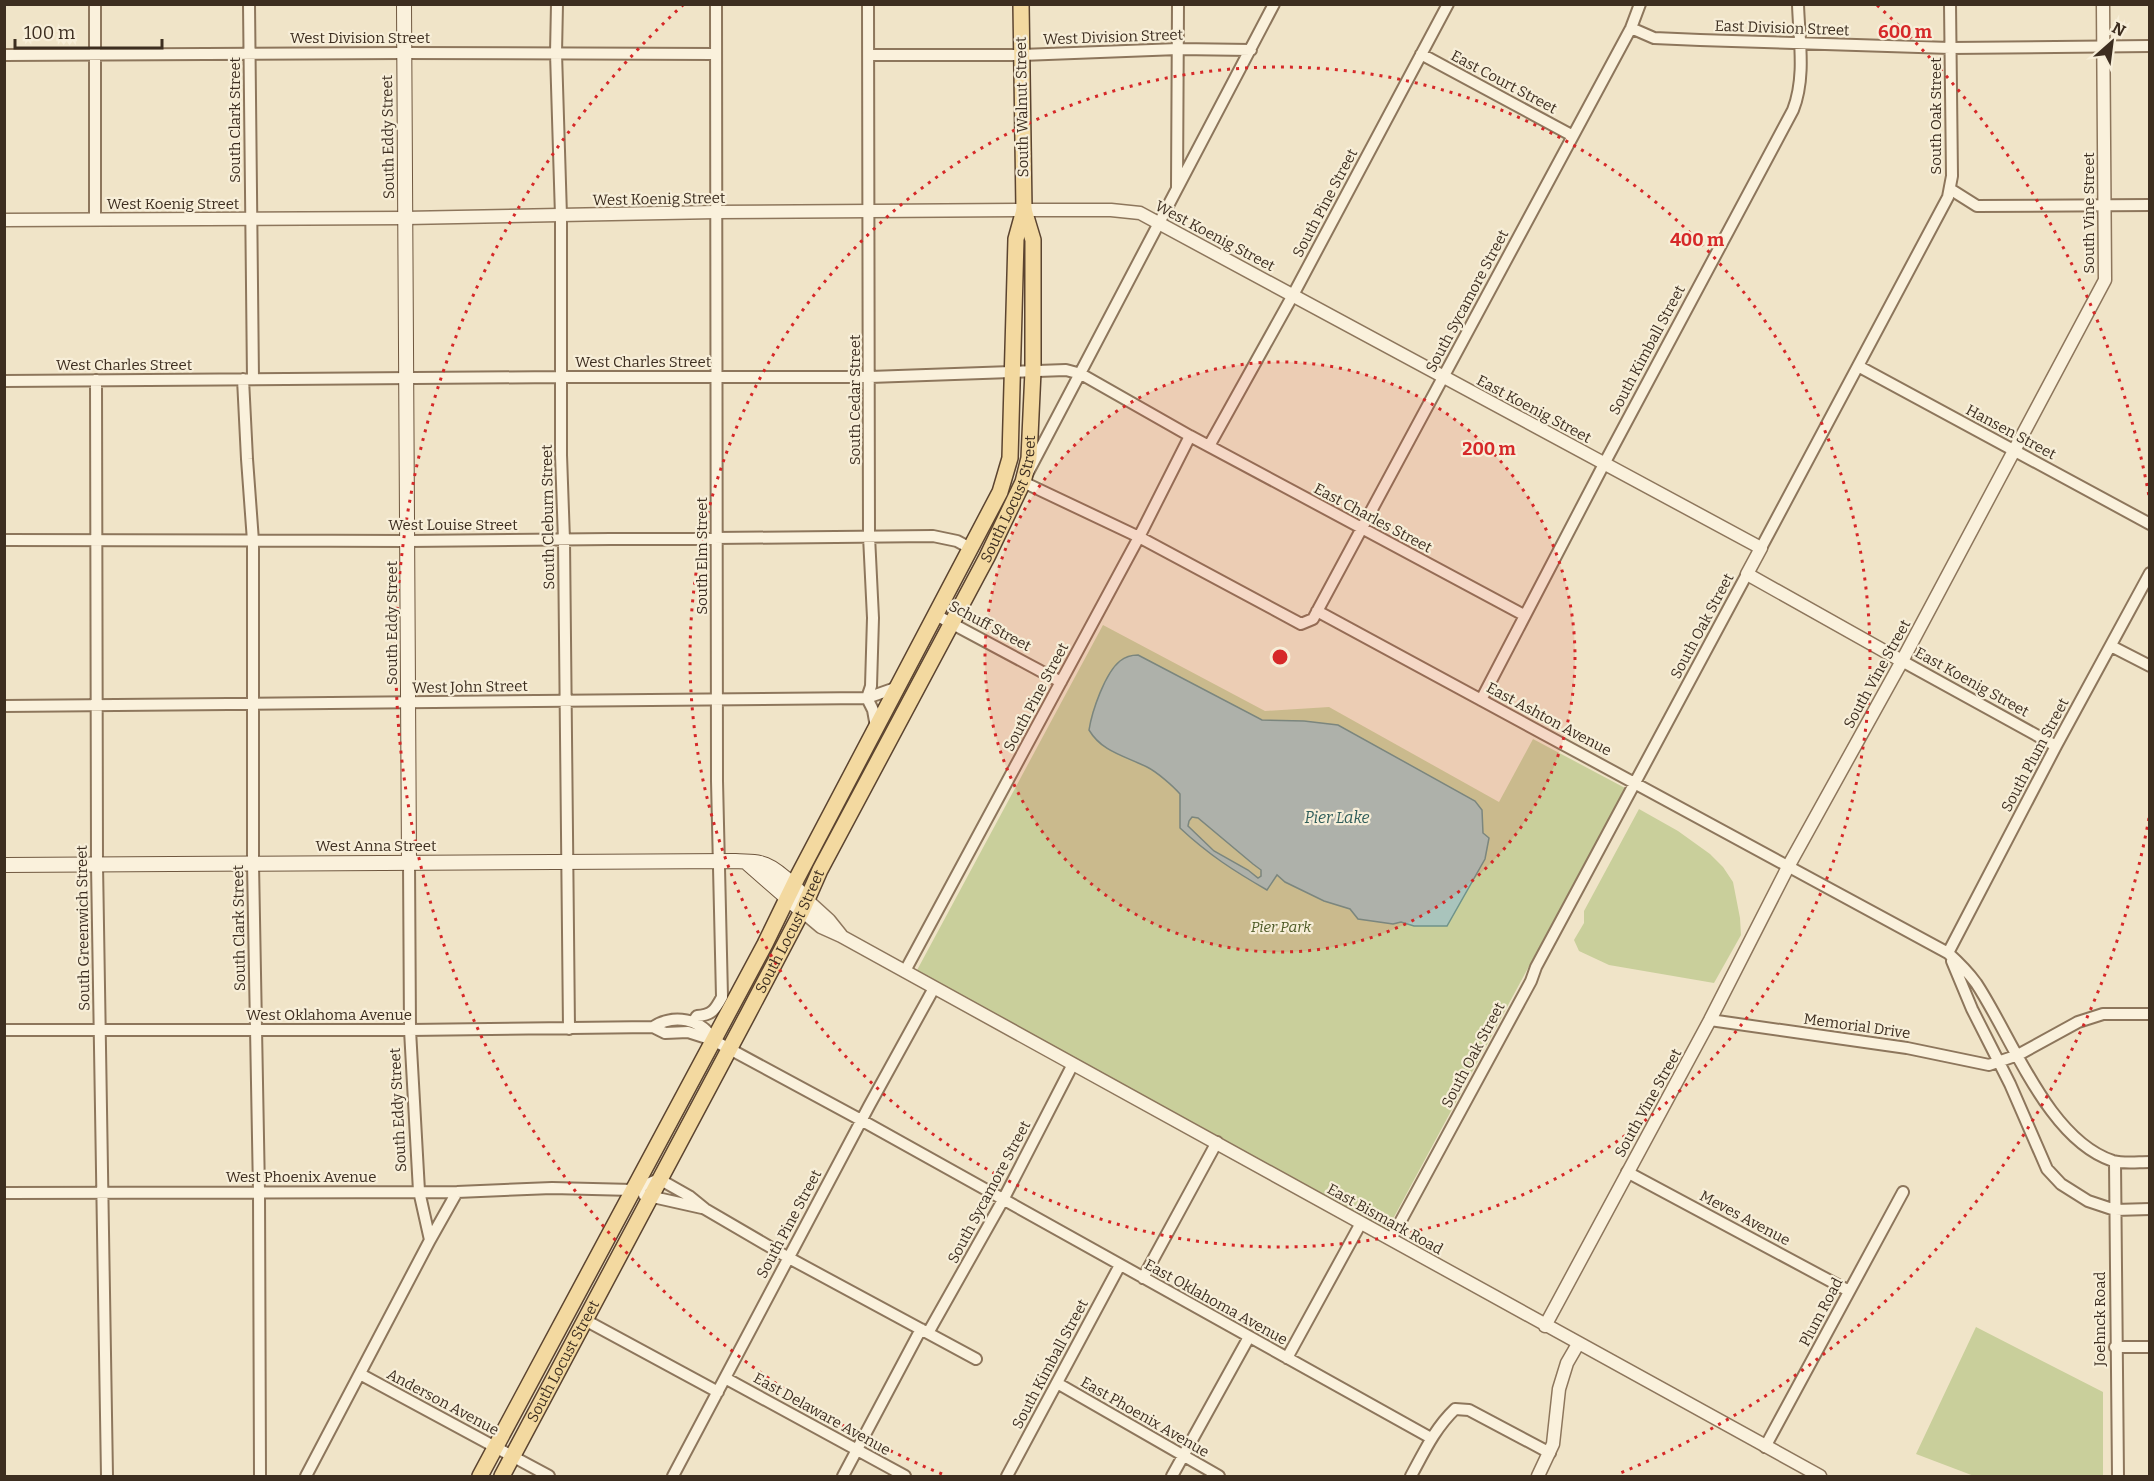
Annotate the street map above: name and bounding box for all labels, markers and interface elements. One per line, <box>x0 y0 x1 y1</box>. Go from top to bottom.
scale bar <box>15 12 162 50</box>
north arrow <box>2082 12 2142 72</box>
street label: East Division Street <box>1714 17 1850 39</box>
text: N <box>2109 18 2129 40</box>
text: 600 m <box>1878 21 1932 43</box>
text: 100 m <box>24 22 75 44</box>
street label: West Division Street <box>1043 26 1184 48</box>
street label: West Division Street <box>290 29 431 47</box>
street label: South Walnut Street <box>1012 36 1032 177</box>
street label: East Court Street <box>1448 46 1561 118</box>
street label: South Clark Street <box>226 56 244 183</box>
street label: South Oak Street <box>1927 57 1945 175</box>
street label: South Eddy Street <box>378 74 398 199</box>
street label: South Pine Street <box>1289 145 1362 260</box>
street label: South Vine Street <box>2080 152 2098 274</box>
street label: West Koenig Street <box>593 189 726 209</box>
street label: West Koenig Street <box>107 195 240 213</box>
street label: West Koenig Street <box>1152 197 1278 275</box>
street label: South Sycamore Street <box>1422 226 1512 375</box>
text: 400 m <box>1670 229 1724 251</box>
street label: South Kimball Street <box>1605 282 1689 418</box>
street label: South Cedar Street <box>846 334 864 465</box>
street label: West Charles Street <box>575 353 712 371</box>
street label: West Charles Street <box>56 356 193 374</box>
street label: East Koenig Street <box>1474 371 1595 447</box>
street label: Hansen Street <box>1963 401 2060 464</box>
street label: South Locust Street <box>977 434 1039 566</box>
text: 200 m <box>1462 438 1516 460</box>
street label: South Cleburn Street <box>538 444 558 590</box>
street label: East Charles Street <box>1311 479 1436 557</box>
street label: South Elm Street <box>693 497 711 615</box>
street label: West Louise Street <box>388 516 518 534</box>
street label: South Eddy Street <box>383 560 401 685</box>
street label: South Oak Street <box>1667 570 1738 682</box>
street label: Schuff Street <box>946 597 1035 655</box>
street label: South Vine Street <box>1840 616 1915 732</box>
street label: South Pine Street <box>1000 639 1073 754</box>
street label: East Koenig Street <box>1912 643 2033 721</box>
centre of rings <box>1270 647 1290 667</box>
street label: West John Street <box>412 677 529 697</box>
street label: East Ashton Avenue <box>1483 678 1615 760</box>
street label: South Plum Street <box>1997 694 2073 815</box>
water label: Pier Lake <box>1304 808 1370 827</box>
street label: West Anna Street <box>316 837 437 855</box>
street label: South Greenwich Street <box>73 844 93 1011</box>
street label: South Clark Street <box>229 864 249 991</box>
street label: South Locust Street <box>751 866 828 996</box>
park label: Pier Park <box>1251 918 1312 936</box>
street label: South Oak Street <box>1438 999 1509 1111</box>
street label: West Oklahoma Avenue <box>246 1006 412 1024</box>
street label: Memorial Drive <box>1803 1010 1911 1042</box>
street label: South Vine Street <box>1611 1045 1686 1161</box>
street label: South Eddy Street <box>386 1047 410 1173</box>
street label: South Sycamore Street <box>944 1117 1034 1266</box>
street label: South Pine Street <box>753 1166 826 1281</box>
street label: West Phoenix Avenue <box>226 1168 376 1186</box>
street label: East Bismark Road <box>1324 1180 1446 1258</box>
street label: Meves Avenue <box>1697 1187 1793 1249</box>
street label: East Oklahoma Avenue <box>1141 1255 1291 1349</box>
street label: Joehnck Road <box>2091 1272 2109 1367</box>
street label: Plum Road <box>1795 1275 1847 1349</box>
street label: South Kimball Street <box>1008 1296 1092 1432</box>
street label: South Locust Street <box>523 1297 603 1425</box>
street label: Anderson Avenue <box>384 1365 502 1439</box>
street label: East Delaware Avenue <box>750 1369 894 1459</box>
street label: East Phoenix Avenue <box>1078 1373 1212 1461</box>

